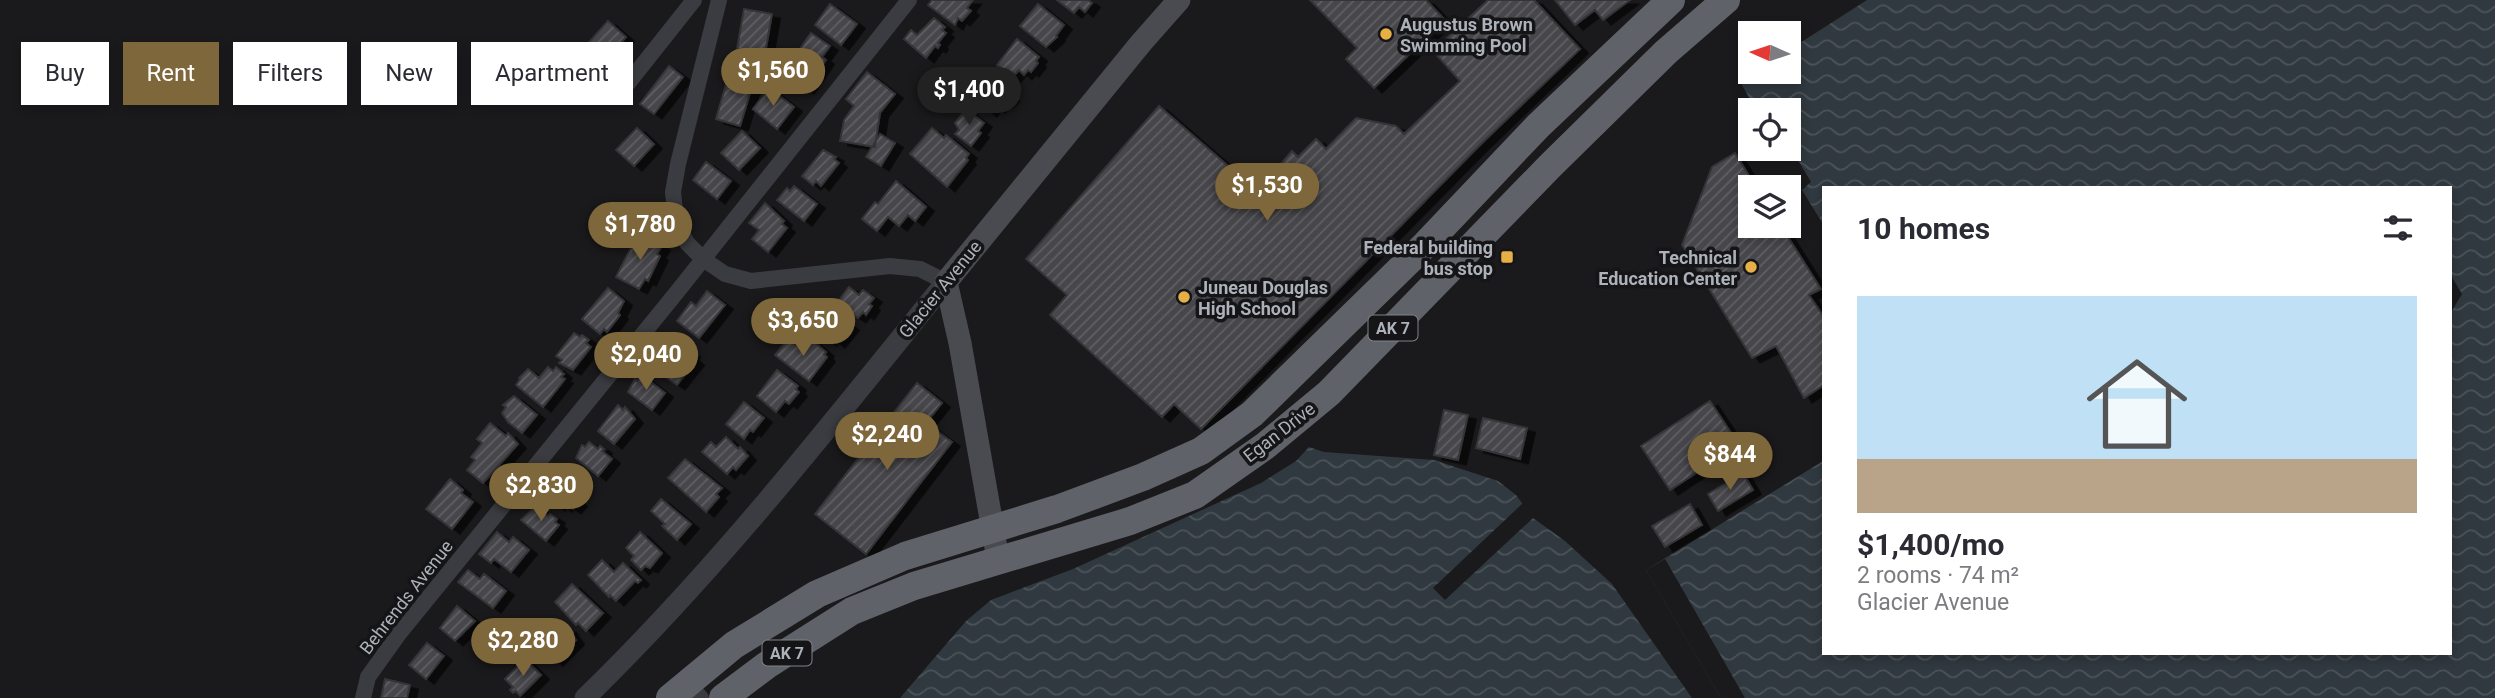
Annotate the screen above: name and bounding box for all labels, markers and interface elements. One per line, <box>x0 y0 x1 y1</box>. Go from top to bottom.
place label: Augustus Brown Swimming Pool <box>1400 14 1533 56</box>
north arrow <box>1738 21 1801 84</box>
map controls <box>1738 21 1801 238</box>
marker: Augustus Brown Swimming Pool <box>1378 26 1394 42</box>
chip: Buy <box>21 42 109 105</box>
chip: Rent <box>123 42 219 105</box>
chip: Filters <box>233 42 347 105</box>
chip: New <box>361 42 457 105</box>
chip: Apartment <box>471 42 633 105</box>
pin: $1,560 <box>716 48 830 108</box>
text: $1,560 <box>737 57 809 84</box>
pin: $1,400 <box>912 68 1026 127</box>
text: $1,400 <box>933 76 1005 103</box>
button: locate <box>1738 98 1801 161</box>
pin: $1,530 <box>1210 164 1324 223</box>
text: $1,530 <box>1231 172 1303 199</box>
button: layers <box>1738 175 1801 238</box>
pin: $1,780 <box>583 202 697 262</box>
icon: filters <box>2379 209 2417 247</box>
text: $1,780 <box>604 211 676 238</box>
text: 10 homes <box>1857 211 1990 246</box>
street label: Glacier Avenue <box>894 236 986 342</box>
place label: Federal building bus stop <box>1364 237 1493 279</box>
place label: Technical Education Center <box>1598 247 1737 289</box>
marker: Federal building bus stop <box>1499 249 1515 265</box>
marker: Technical Education Center <box>1743 259 1759 275</box>
place label: Juneau Douglas High School <box>1198 277 1328 319</box>
marker: Juneau Douglas High School <box>1176 289 1192 305</box>
pin: $3,650 <box>746 298 860 358</box>
text: $3,650 <box>767 307 839 334</box>
road number: AK 7 <box>1368 316 1418 340</box>
pin: $2,040 <box>589 332 703 392</box>
text: $2,040 <box>610 341 682 368</box>
icon: home <box>2074 341 2200 467</box>
street label: Egan Drive <box>1239 398 1319 466</box>
pin: $2,240 <box>830 412 944 472</box>
text: $2,240 <box>851 421 923 448</box>
pin: $844 <box>1689 433 1771 492</box>
text: $844 <box>1704 441 1756 468</box>
pin: $2,830 <box>484 463 598 523</box>
text: $2,830 <box>505 472 577 499</box>
text: $1,400/mo <box>1857 527 2005 562</box>
street label: Behrends Avenue <box>355 536 457 658</box>
text: 2 rooms · 74 m² <box>1857 562 2019 589</box>
text: Glacier Avenue <box>1857 589 2009 616</box>
pin: $2,280 <box>466 618 580 678</box>
text: $2,280 <box>487 627 559 654</box>
road number: AK 7 <box>762 640 812 666</box>

